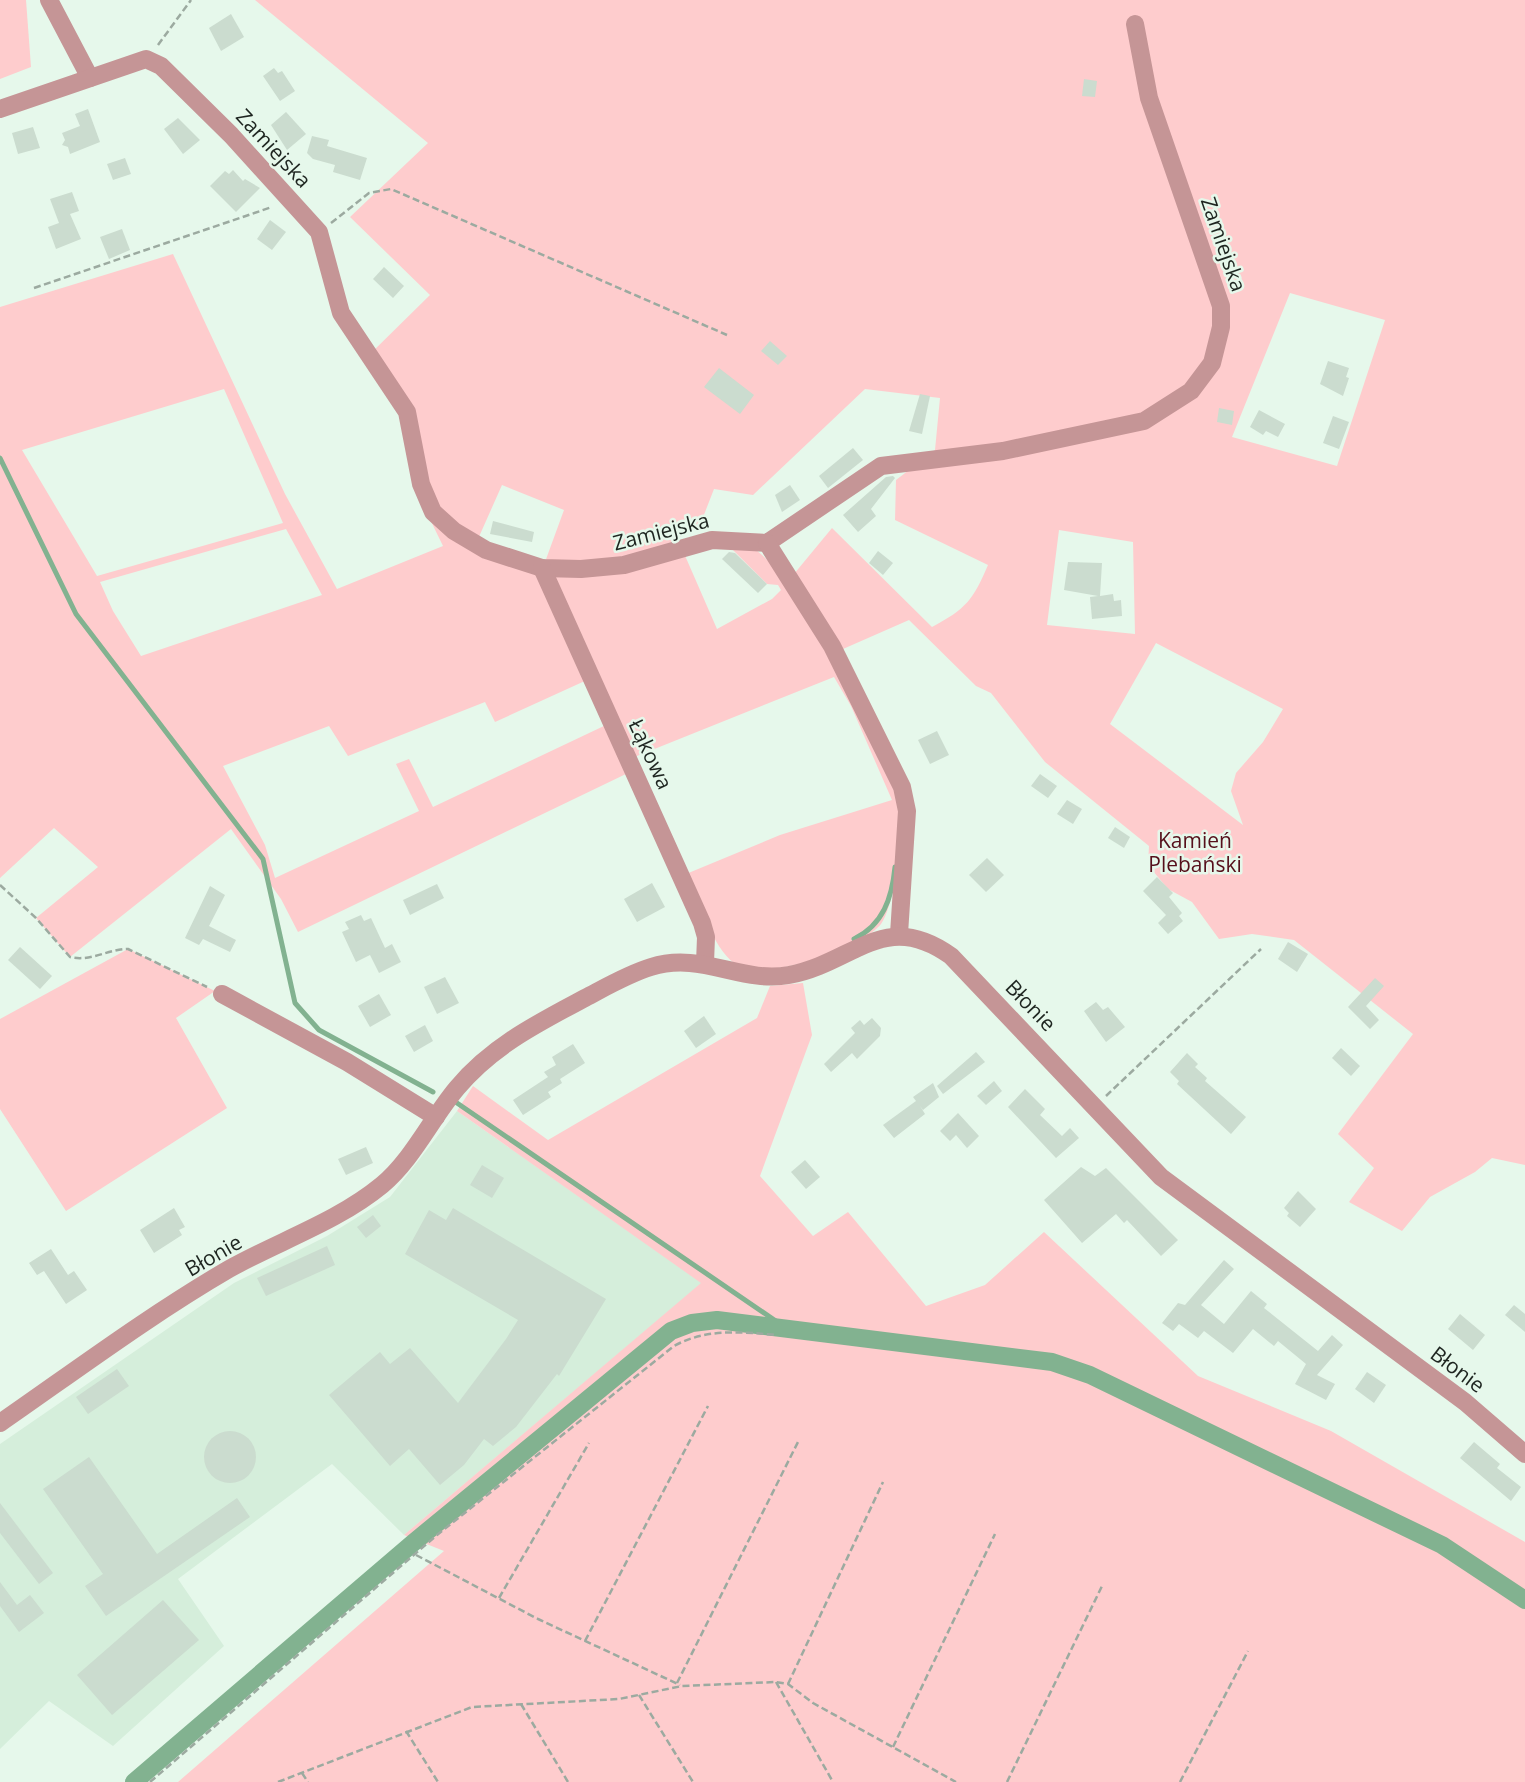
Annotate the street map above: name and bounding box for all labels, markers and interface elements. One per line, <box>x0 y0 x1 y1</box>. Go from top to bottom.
street label: Zamiejska <box>230 103 318 193</box>
street label: Zamiejska <box>1195 193 1253 295</box>
street label: Zamiejska <box>610 506 712 556</box>
street label: Łąkowa <box>623 714 679 794</box>
park label: Kamień Plebański <box>1148 826 1242 878</box>
street label: Błonie <box>1000 973 1062 1037</box>
street label: Błonie <box>179 1228 247 1282</box>
street label: Błonie <box>1425 1339 1491 1399</box>

